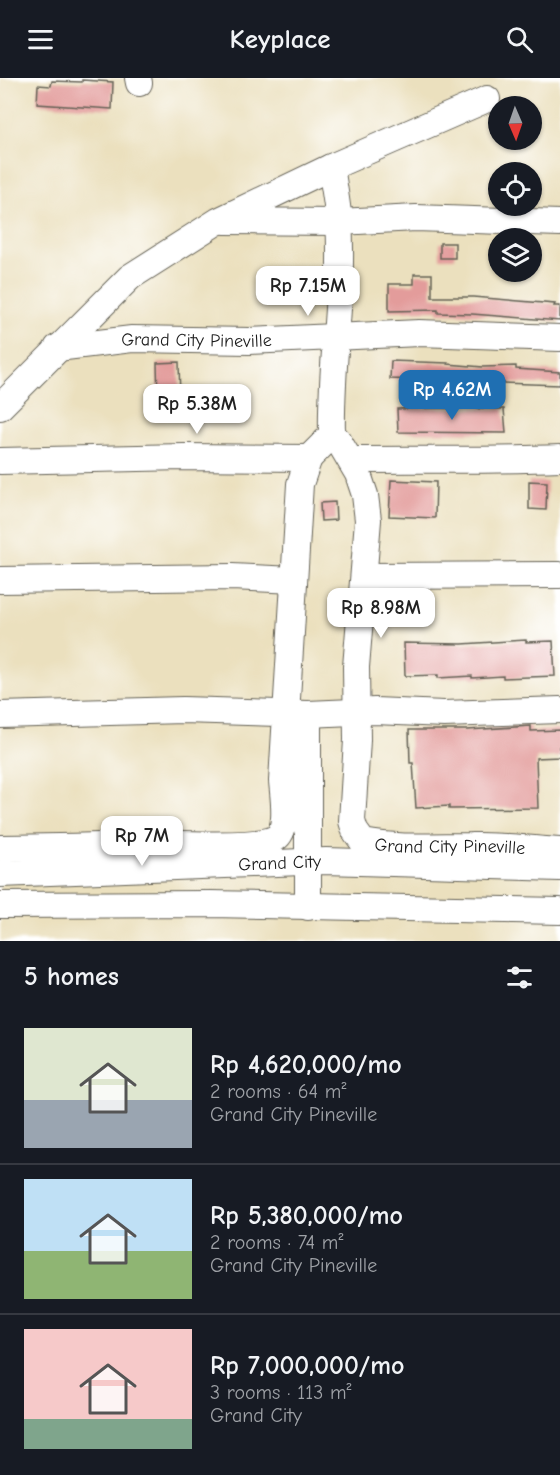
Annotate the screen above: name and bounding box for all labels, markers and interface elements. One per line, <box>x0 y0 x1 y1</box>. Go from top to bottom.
icon: menu <box>24 23 57 56</box>
icon: search <box>503 23 536 56</box>
text: Keyplace <box>230 24 330 55</box>
north arrow <box>488 96 542 150</box>
map controls <box>488 96 542 282</box>
button: locate <box>488 162 542 216</box>
button: layers <box>488 228 542 282</box>
pin: Rp 7.15M <box>246 266 370 317</box>
text: Rp 7.15M <box>270 274 346 297</box>
street label: Grand City Pineville <box>120 328 272 352</box>
pin: Rp 4.62M <box>390 370 514 421</box>
text: Rp 4.62M <box>413 378 491 401</box>
pin: Rp 5.38M <box>135 384 259 435</box>
text: Rp 5.38M <box>157 392 237 415</box>
pin: Rp 8.98M <box>319 588 443 639</box>
text: Rp 8.98M <box>341 596 421 619</box>
pin: Rp 7M <box>100 816 184 867</box>
text: Rp 7M <box>115 824 169 847</box>
street label: Grand City Pineville <box>374 834 526 859</box>
street label: Grand City <box>238 851 323 875</box>
icon: filters <box>503 961 536 994</box>
text: 5 homes <box>24 962 119 992</box>
text: Rp 4,620,000/mo <box>210 1050 402 1080</box>
icon: home <box>72 1052 144 1124</box>
text: 2 rooms · 64 m² <box>210 1080 346 1103</box>
text: Grand City Pineville <box>210 1103 377 1126</box>
text: Rp 5,380,000/mo <box>210 1201 403 1231</box>
icon: home <box>72 1203 144 1275</box>
text: 2 rooms · 74 m² <box>210 1231 343 1254</box>
text: Grand City Pineville <box>210 1254 377 1277</box>
text: Rp 7,000,000/mo <box>210 1351 404 1381</box>
icon: home <box>72 1353 144 1425</box>
text: 3 rooms · 113 m² <box>210 1381 351 1404</box>
text: Grand City <box>210 1404 302 1427</box>

